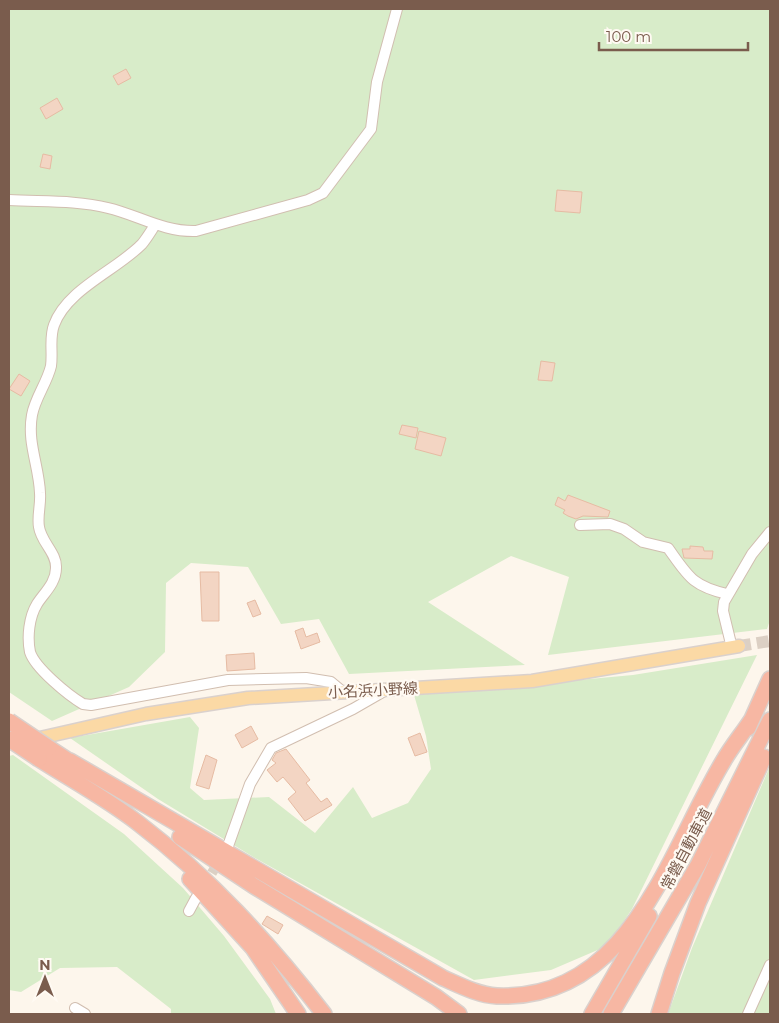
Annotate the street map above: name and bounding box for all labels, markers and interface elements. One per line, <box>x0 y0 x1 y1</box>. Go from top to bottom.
scale bar <box>599 20 748 52</box>
text: 100 m <box>606 27 651 46</box>
street label: 小名浜小野線 <box>328 678 418 702</box>
street label: 常磐自動車道 <box>656 805 716 893</box>
north arrow <box>20 953 70 1003</box>
text: N <box>39 956 51 974</box>

